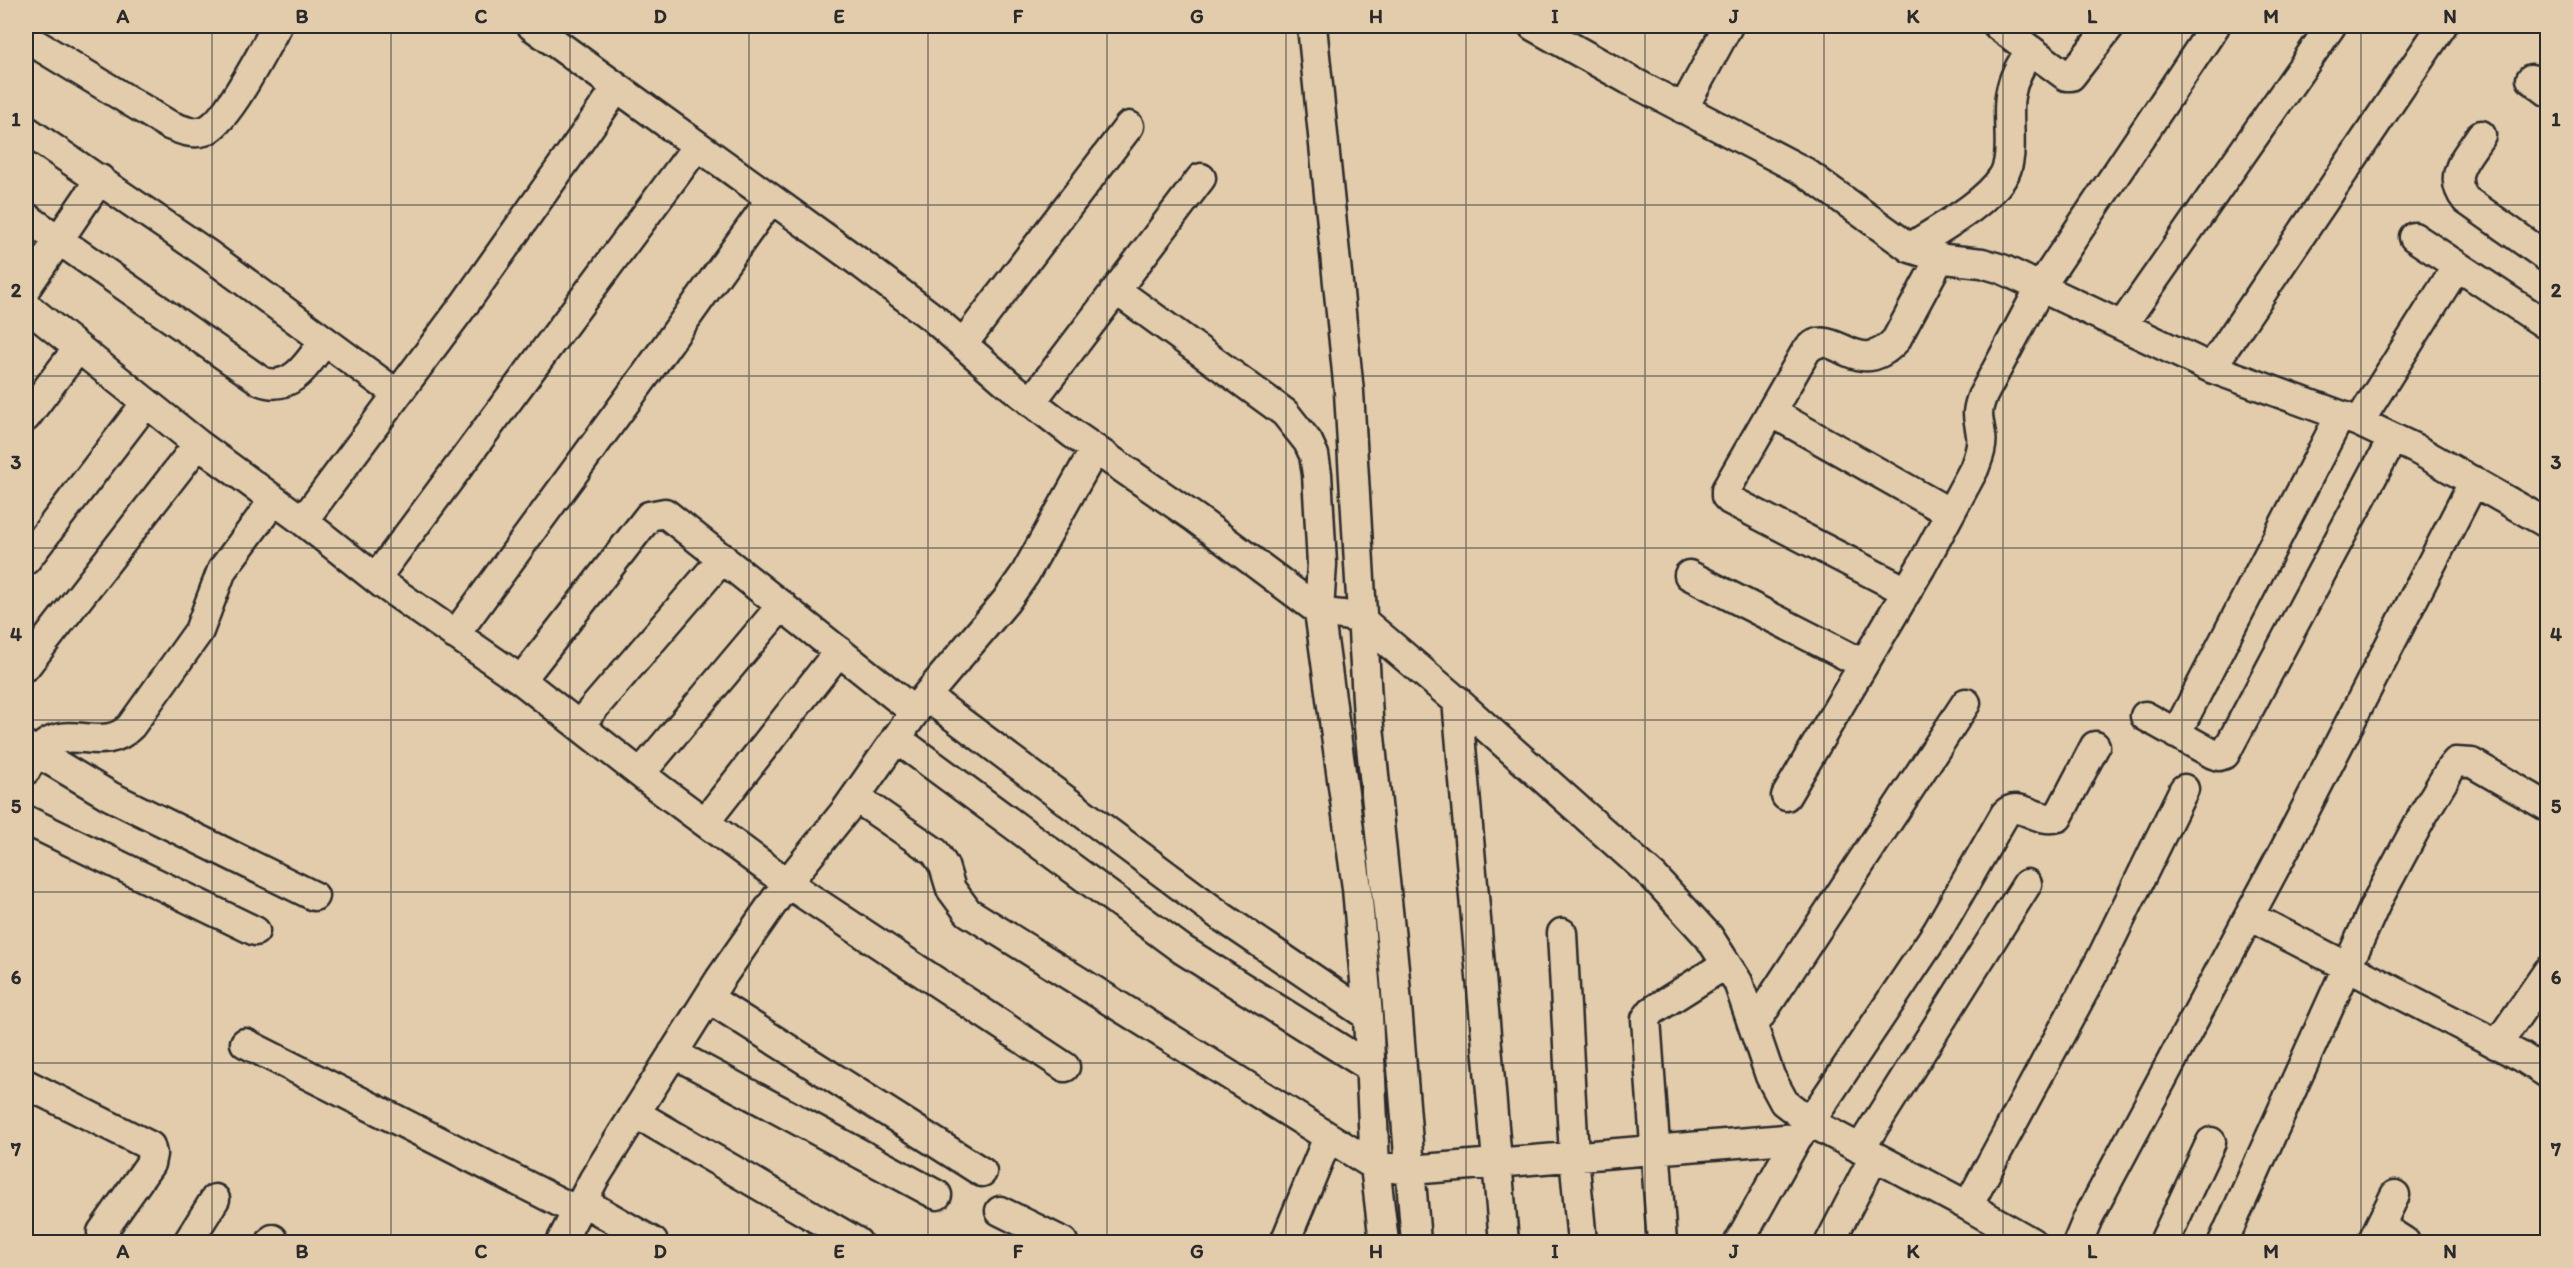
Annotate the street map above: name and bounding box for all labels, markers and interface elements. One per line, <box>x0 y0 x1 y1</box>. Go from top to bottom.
text: A <box>116 4 130 28</box>
text: B <box>296 4 309 28</box>
text: C <box>475 4 488 28</box>
text: D <box>653 4 667 28</box>
text: E <box>833 4 845 28</box>
text: F <box>1013 4 1024 28</box>
text: G <box>1190 4 1204 28</box>
text: H <box>1369 4 1383 28</box>
text: I <box>1551 4 1559 28</box>
text: J <box>1728 4 1739 28</box>
text: K <box>1907 4 1921 28</box>
text: L <box>2087 4 2098 28</box>
text: M <box>2263 4 2279 28</box>
text: N <box>2443 4 2457 28</box>
text: 1 <box>11 107 21 131</box>
text: 1 <box>2551 107 2561 131</box>
text: 2 <box>11 278 22 302</box>
text: 2 <box>2551 278 2562 302</box>
text: 3 <box>11 450 22 474</box>
text: 3 <box>2551 450 2562 474</box>
text: 4 <box>10 622 22 646</box>
text: 4 <box>2550 622 2562 646</box>
text: 5 <box>11 794 22 818</box>
text: 5 <box>2551 794 2562 818</box>
text: 6 <box>11 965 22 989</box>
text: 6 <box>2551 965 2562 989</box>
text: 7 <box>10 1137 21 1161</box>
text: 7 <box>2550 1137 2561 1161</box>
text: A <box>116 1239 130 1263</box>
text: B <box>296 1239 309 1263</box>
text: C <box>475 1239 488 1263</box>
text: D <box>653 1239 667 1263</box>
text: E <box>833 1239 845 1263</box>
text: F <box>1013 1239 1024 1263</box>
text: G <box>1190 1239 1204 1263</box>
text: H <box>1369 1239 1383 1263</box>
text: I <box>1551 1239 1559 1263</box>
text: J <box>1728 1239 1739 1263</box>
text: K <box>1907 1239 1921 1263</box>
text: L <box>2087 1239 2098 1263</box>
text: M <box>2263 1239 2279 1263</box>
text: N <box>2443 1239 2457 1263</box>

